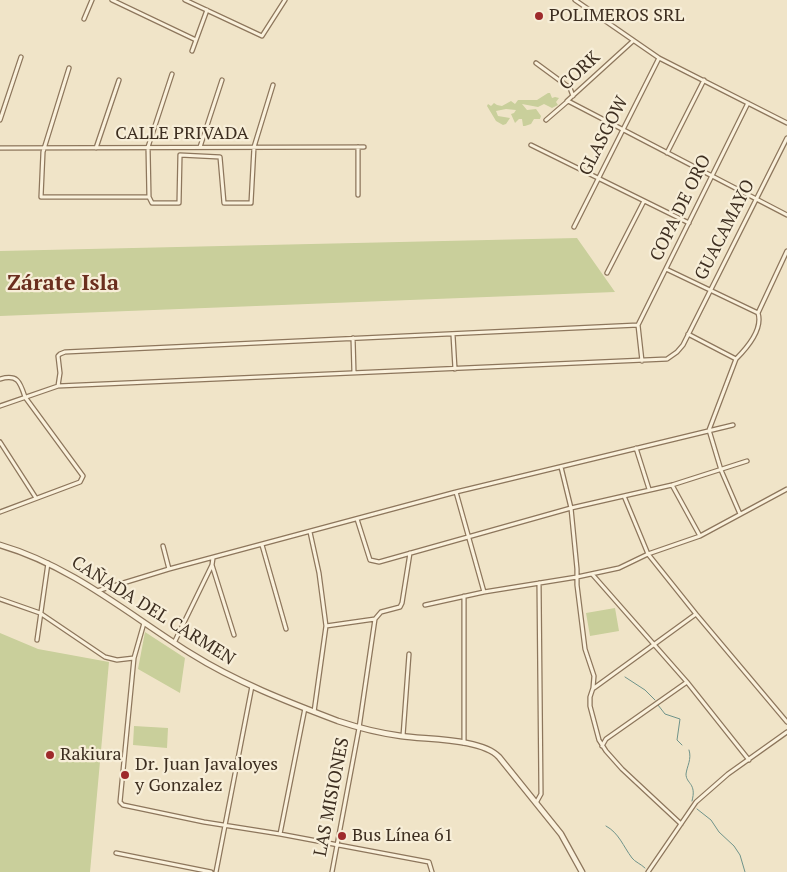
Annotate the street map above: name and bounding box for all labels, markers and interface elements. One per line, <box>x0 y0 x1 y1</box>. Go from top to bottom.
place label: POLIMEROS SRL <box>549 5 684 27</box>
marker: POLIMEROS SRL <box>533 10 545 22</box>
street label: CORK <box>555 47 605 95</box>
street label: GLASGOW <box>575 93 633 179</box>
street label: CALLE PRIVADA <box>115 123 249 145</box>
street label: COPA DE ORO <box>646 151 716 265</box>
street label: GUACAMAYO <box>690 176 760 284</box>
district label: Zárate Isla <box>7 271 119 297</box>
street label: CAÑADA DEL CARMEN <box>67 552 239 670</box>
street label: LAS MISIONES <box>310 736 354 858</box>
place label: Rakiura <box>60 744 122 766</box>
marker: Rakiura <box>44 749 56 761</box>
place label: Dr. Juan Javaloyes y Gonzalez <box>135 754 278 796</box>
marker: Dr. Juan Javaloyes y Gonzalez <box>119 769 131 781</box>
place label: Bus Línea 61 <box>352 825 453 847</box>
marker: Bus Línea 61 <box>336 830 348 842</box>

